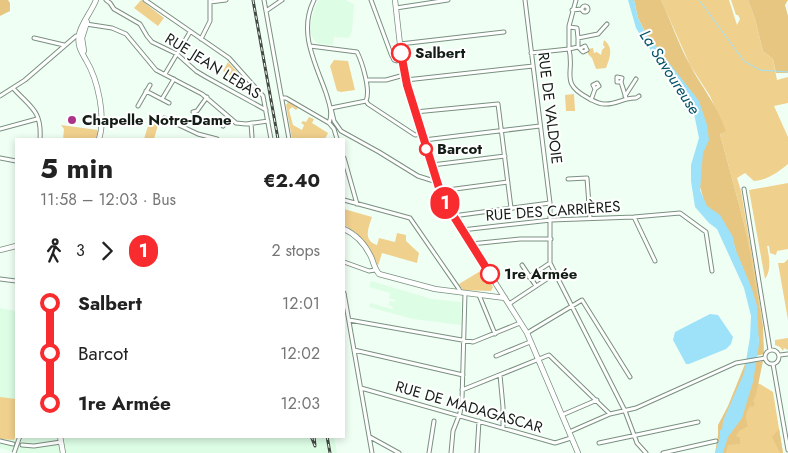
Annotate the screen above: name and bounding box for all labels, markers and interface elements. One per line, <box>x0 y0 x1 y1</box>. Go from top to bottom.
water label: La Savoureuse <box>634 25 706 119</box>
street label: RUE JEAN LEBAS <box>161 28 265 104</box>
place label: Salbert <box>415 42 466 64</box>
marker: Salbert <box>391 43 411 63</box>
street label: RUE DE VALDOIE <box>532 51 568 165</box>
place label: Chapelle Notre-Dame <box>82 109 232 131</box>
marker: Chapelle Notre-Dame <box>66 114 78 126</box>
place label: Barcot <box>437 138 482 160</box>
marker: Barcot <box>419 142 433 156</box>
text: 5 min <box>40 148 113 189</box>
text: €2.40 <box>263 167 320 194</box>
line badge: 1 <box>429 187 461 219</box>
text: 11:58 – 12:03 · Bus <box>40 188 176 211</box>
text: 1 <box>440 190 450 216</box>
street label: RUE DES CARRIÈRES <box>485 195 621 227</box>
icon: walk <box>40 237 68 265</box>
icon: forward <box>93 237 121 265</box>
text: 1 <box>139 238 148 264</box>
text: 3 <box>76 239 85 262</box>
text: 2 stops <box>272 239 320 262</box>
place label: 1re Armée <box>504 263 578 285</box>
marker: 1re Armée <box>480 264 500 284</box>
text: Salbert <box>78 290 142 317</box>
text: 12:01 <box>282 292 320 315</box>
text: Barcot <box>78 340 128 367</box>
text: 12:02 <box>280 342 320 365</box>
street label: RUE DE MADAGASCAR <box>393 375 546 439</box>
text: 1re Armée <box>78 390 171 417</box>
text: 12:03 <box>281 392 320 415</box>

